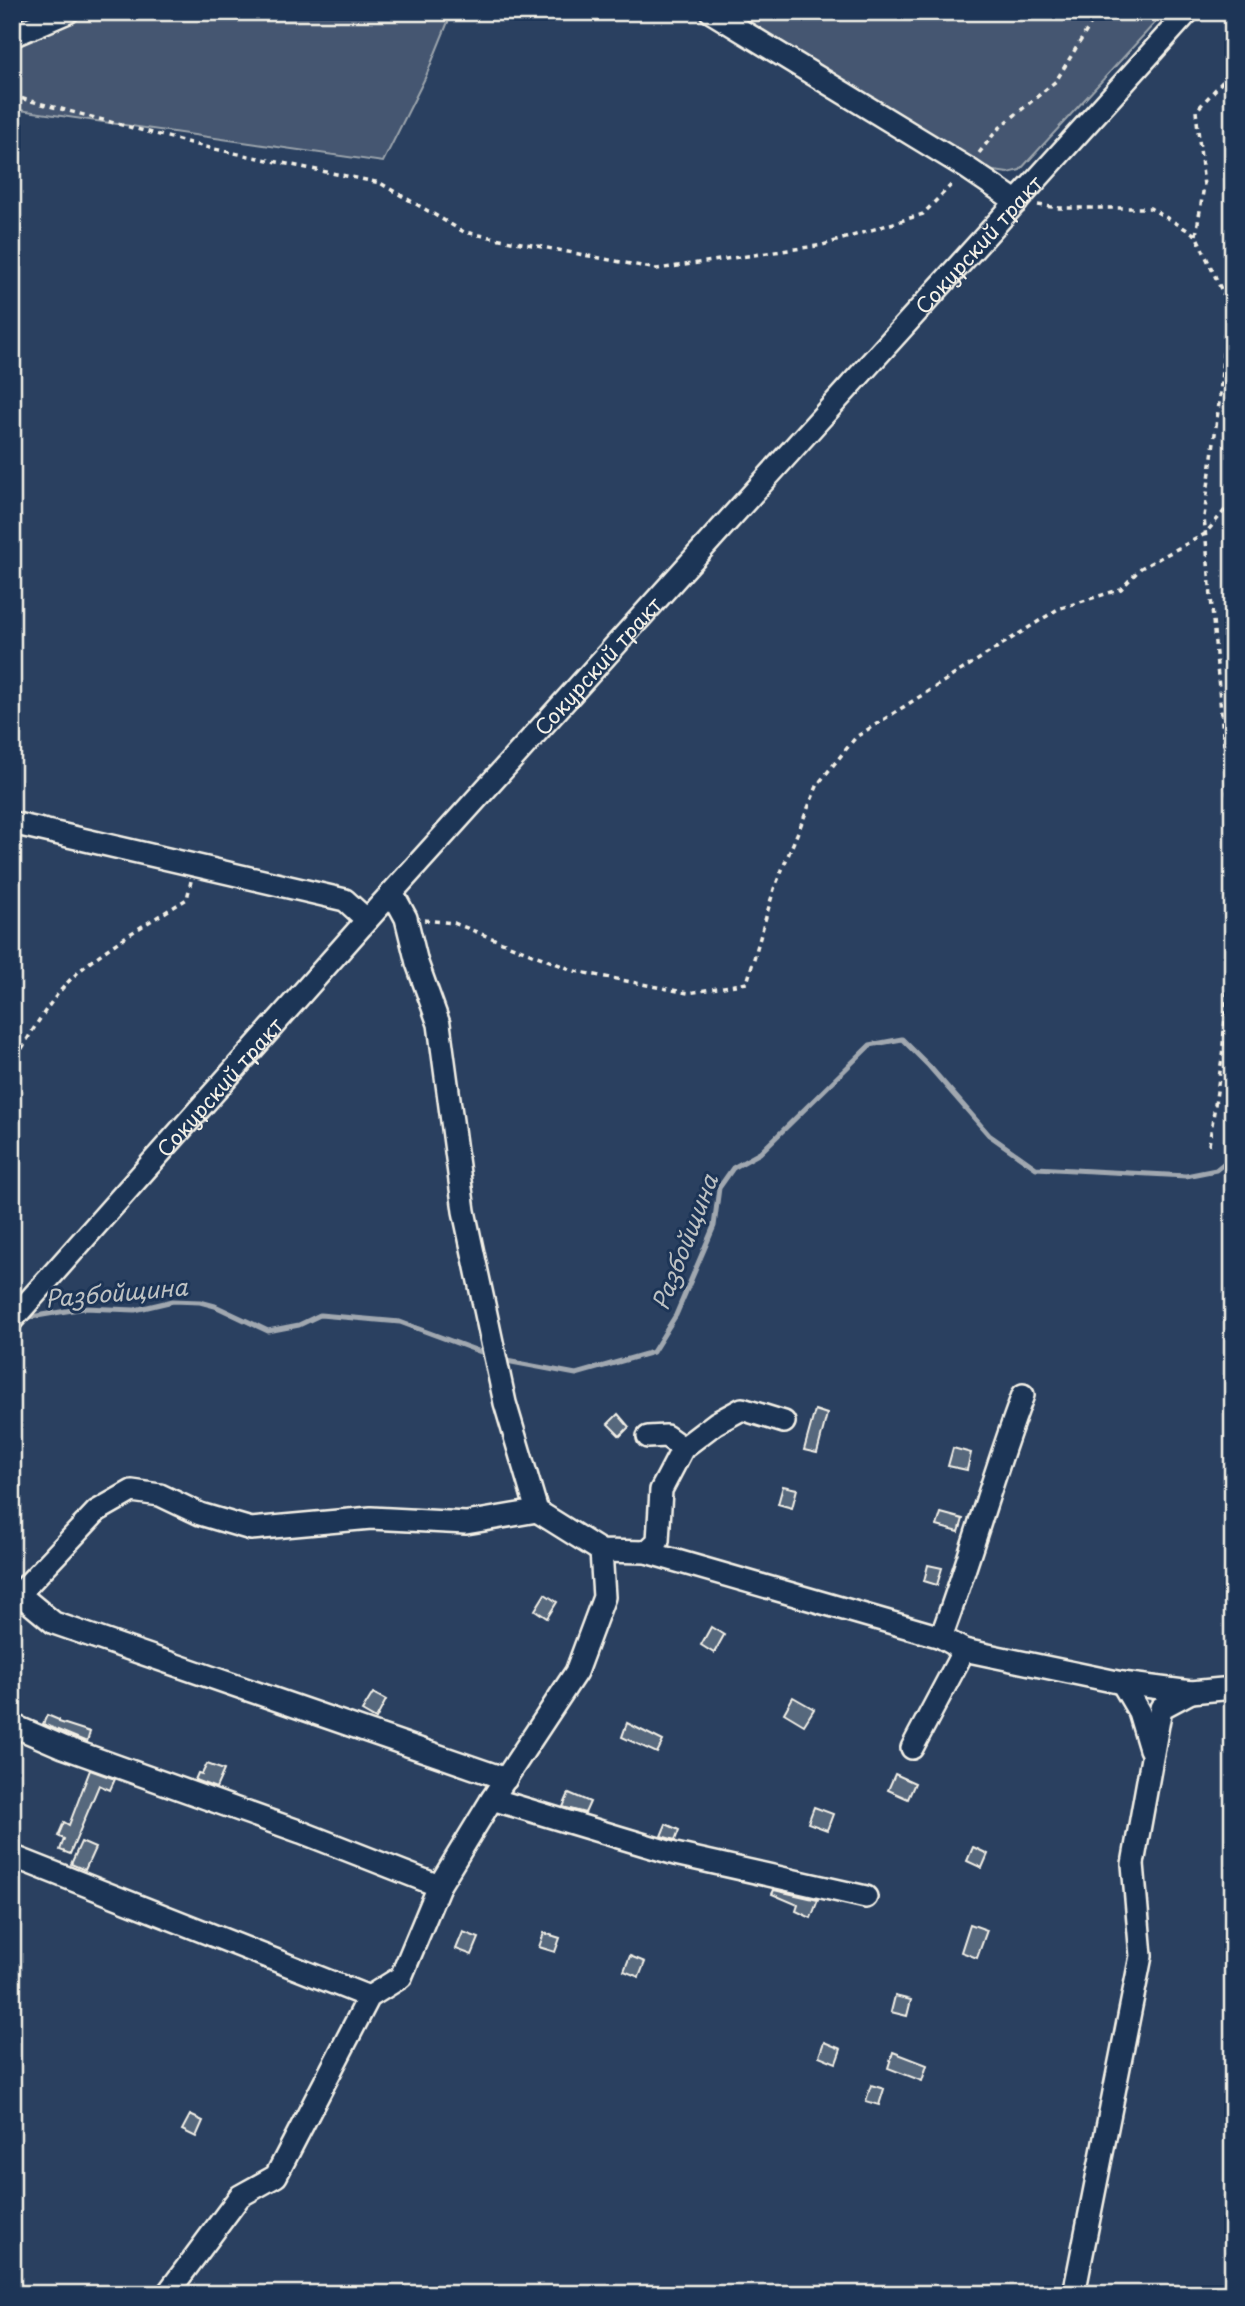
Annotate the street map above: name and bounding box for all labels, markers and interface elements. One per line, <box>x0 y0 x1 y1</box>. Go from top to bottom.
street label: Сокурский тракт <box>907 167 1050 321</box>
street label: Сокурский тракт <box>526 588 669 742</box>
street label: Сокурский тракт <box>148 1009 291 1164</box>
water label: Разбойщина <box>642 1168 726 1315</box>
water label: Разбойщина <box>43 1268 189 1316</box>

